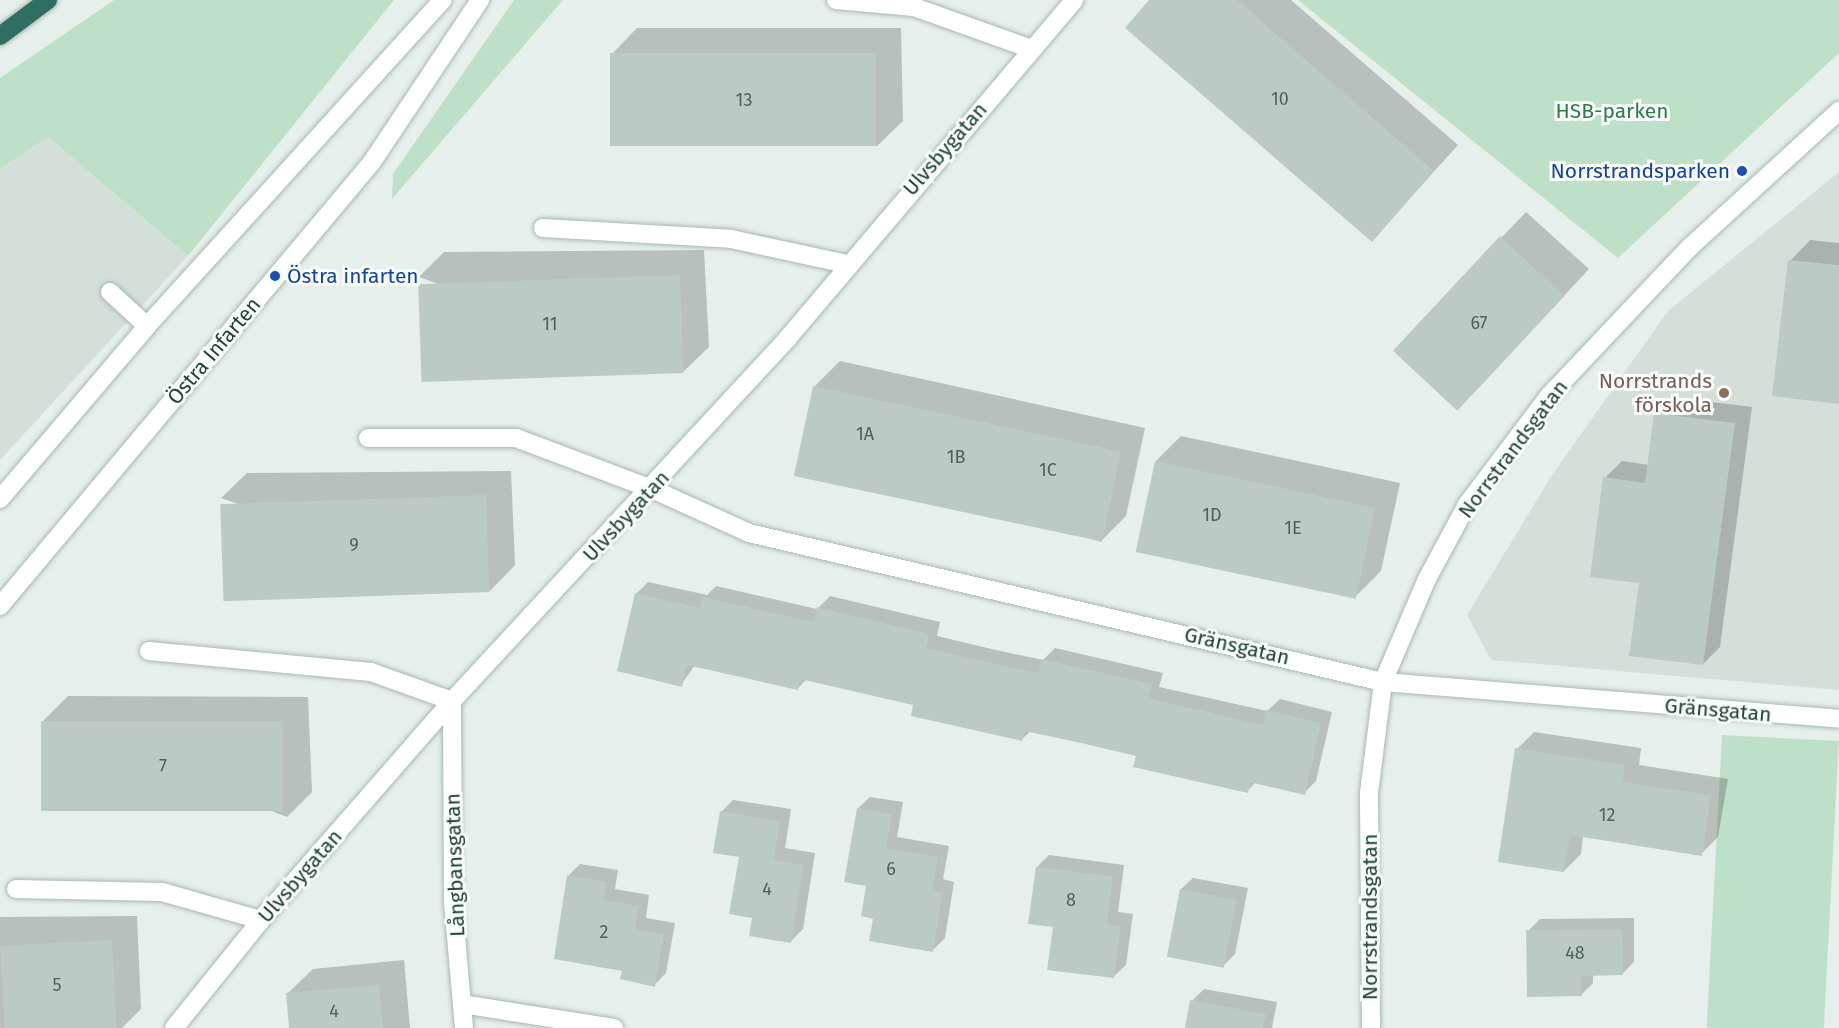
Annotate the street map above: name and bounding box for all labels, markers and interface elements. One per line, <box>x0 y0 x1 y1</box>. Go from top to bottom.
house number: 10 <box>1271 88 1289 110</box>
house number: 13 <box>736 89 752 111</box>
street label: Ulvsbygatan <box>898 97 992 201</box>
park label: HSB-parken <box>1555 98 1669 124</box>
place label: Norrstrandsparken <box>1551 158 1730 184</box>
marker: Norrstrandsparken <box>1735 164 1749 178</box>
place label: Östra infarten <box>287 263 419 289</box>
marker: Östra infarten <box>268 269 282 283</box>
street label: Östra Infarten <box>162 292 266 410</box>
house number: 67 <box>1470 312 1488 334</box>
house number: 11 <box>542 313 558 335</box>
place label: Norrstrands förskola <box>1599 368 1712 418</box>
street label: Norrstrandsgatan <box>1453 375 1573 523</box>
marker: Norrstrands förskola <box>1717 386 1731 400</box>
house number: 1A <box>856 423 874 445</box>
house number: 1B <box>947 446 965 468</box>
house number: 1C <box>1039 459 1057 481</box>
street label: Ulvsbygatan <box>577 465 675 567</box>
house number: 1D <box>1202 504 1222 526</box>
house number: 1E <box>1284 517 1302 539</box>
house number: 9 <box>349 534 359 556</box>
street label: Gränsgatan <box>1182 622 1292 670</box>
street label: Gränsgatan <box>1663 693 1773 727</box>
house number: 7 <box>159 755 167 777</box>
street label: Långbansgatan <box>440 793 470 937</box>
house number: 12 <box>1599 804 1615 826</box>
street label: Ulvsbygatan <box>253 824 347 928</box>
street label: Norrstrandsgatan <box>1357 834 1383 1000</box>
house number: 6 <box>886 858 896 880</box>
house number: 4 <box>762 878 772 900</box>
house number: 8 <box>1066 889 1076 911</box>
house number: 2 <box>600 921 608 943</box>
house number: 48 <box>1565 942 1585 964</box>
house number: 5 <box>52 974 62 996</box>
house number: 4 <box>329 1000 339 1022</box>

